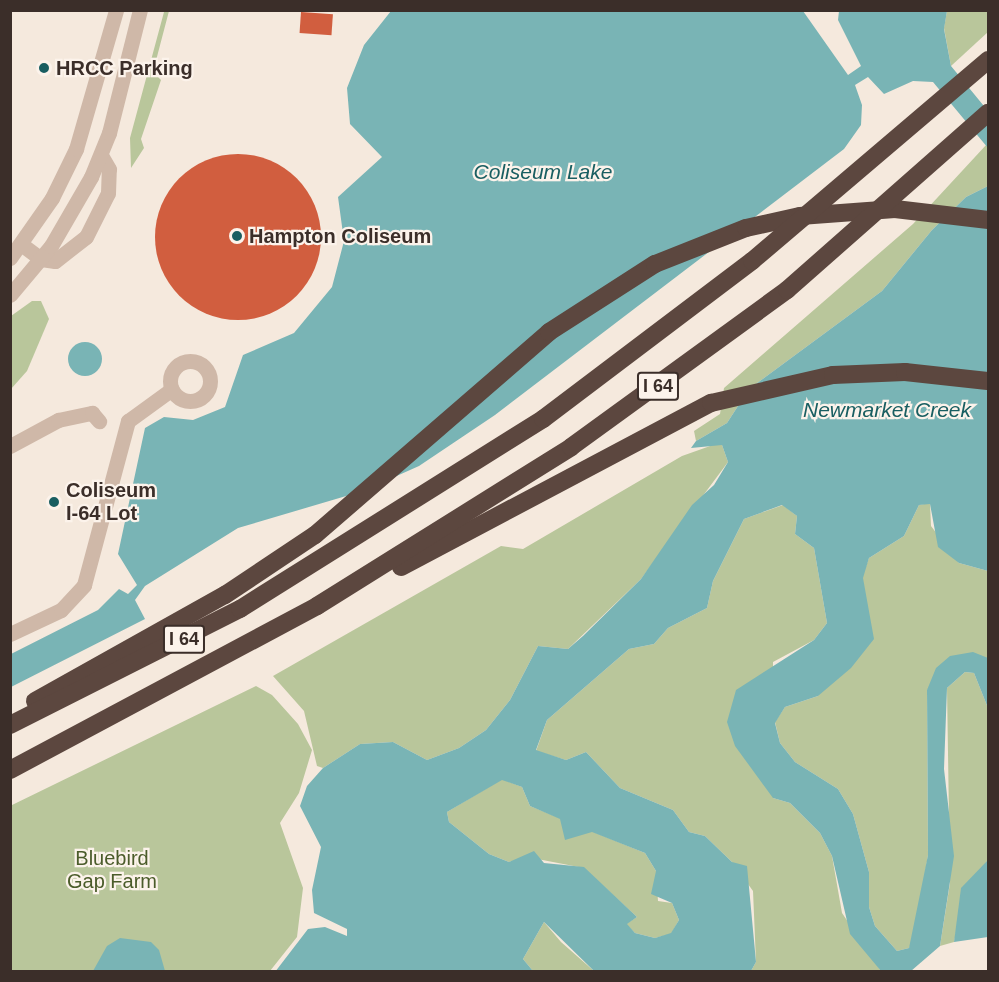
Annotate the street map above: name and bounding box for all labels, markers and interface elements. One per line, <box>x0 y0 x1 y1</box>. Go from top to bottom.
place label: HRCC Parking <box>56 56 193 80</box>
marker: HRCC Parking <box>37 61 51 75</box>
water label: Coliseum Lake <box>474 159 612 185</box>
place label: Hampton Coliseum <box>249 224 431 248</box>
marker: Hampton Coliseum <box>230 229 244 243</box>
road number: I 64 <box>636 371 680 401</box>
water label: Newmarket Creek <box>803 397 971 423</box>
place label: Coliseum I-64 Lot <box>66 478 156 525</box>
marker: Coliseum I-64 Lot <box>47 495 61 509</box>
road number: I 64 <box>162 624 207 654</box>
park label: Bluebird Gap Farm <box>67 847 157 894</box>

